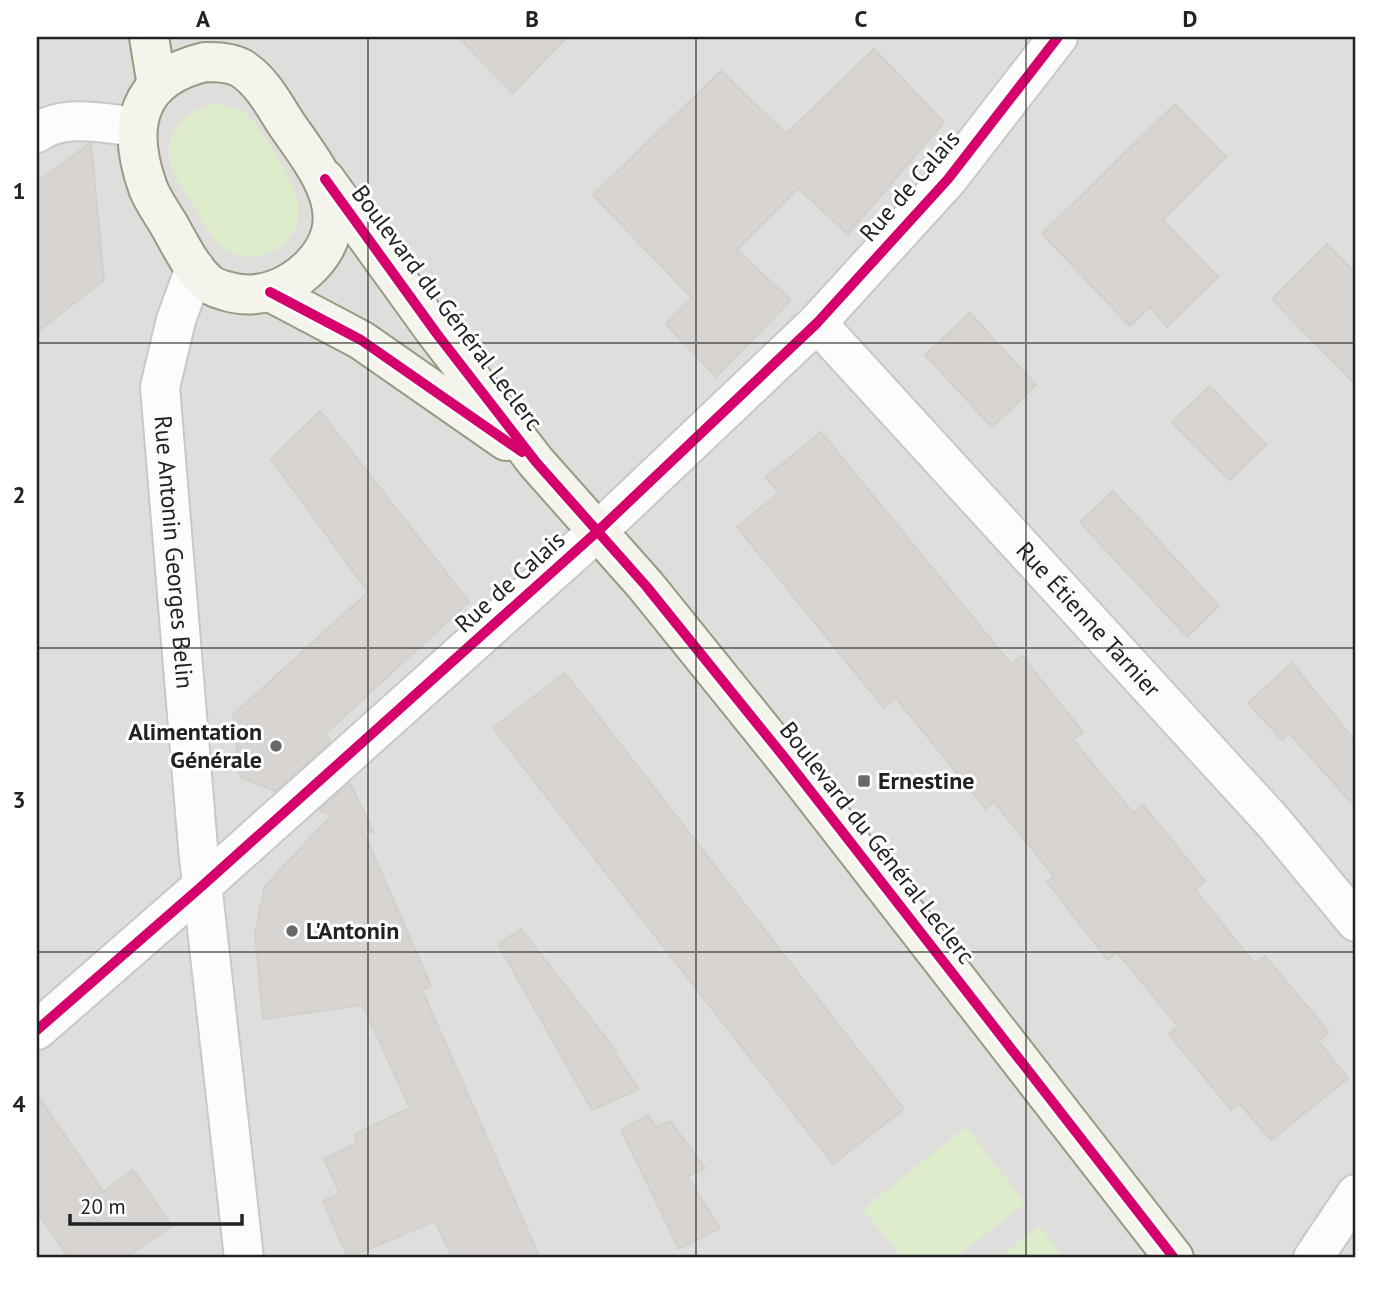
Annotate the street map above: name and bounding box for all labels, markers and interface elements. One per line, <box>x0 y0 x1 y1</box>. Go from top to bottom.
text: A <box>196 4 210 33</box>
text: B <box>525 4 539 33</box>
text: C <box>855 4 868 33</box>
text: D <box>1183 4 1197 33</box>
street label: Rue de Calais <box>853 124 967 248</box>
text: 1 <box>12 176 26 205</box>
street label: Boulevard du Général Leclerc <box>345 179 550 437</box>
street label: Rue Antonin Georges Belin <box>147 414 201 690</box>
text: 2 <box>12 480 26 509</box>
street label: Rue de Calais <box>448 524 571 639</box>
street label: Rue Étienne Tarnier <box>1010 535 1168 704</box>
street label: Boulevard du Général Leclerc <box>773 715 982 970</box>
place label: Alimentation Générale <box>128 716 262 775</box>
marker: Alimentation Générale <box>268 738 284 754</box>
place label: Ernestine <box>878 765 974 796</box>
marker: Ernestine <box>856 773 872 789</box>
text: 3 <box>12 785 26 814</box>
place label: L'Antonin <box>306 915 399 946</box>
marker: L'Antonin <box>284 923 300 939</box>
text: 4 <box>12 1089 26 1118</box>
scale bar <box>70 1183 242 1227</box>
text: 20 m <box>80 1193 126 1220</box>

